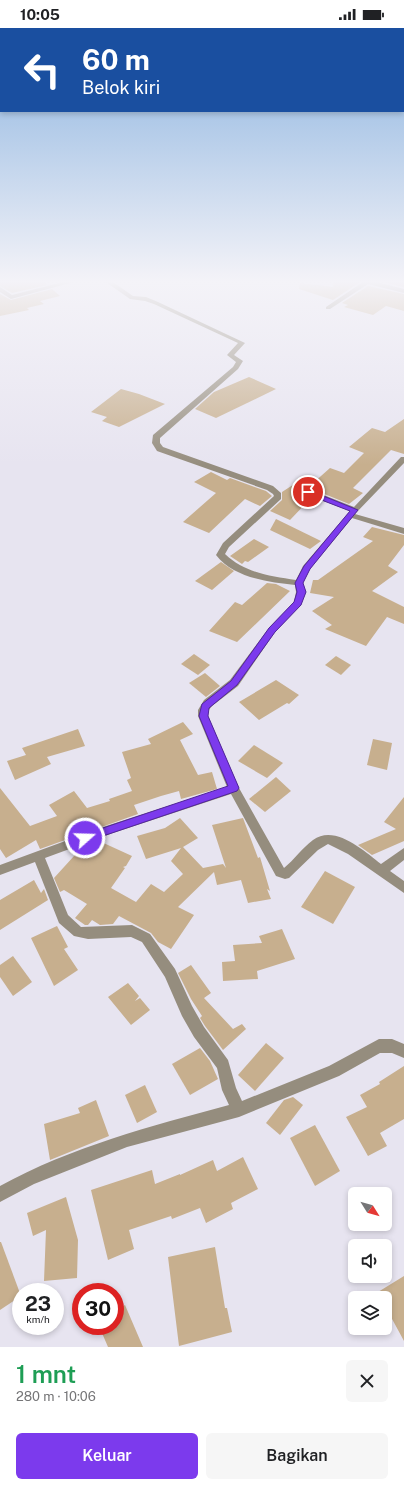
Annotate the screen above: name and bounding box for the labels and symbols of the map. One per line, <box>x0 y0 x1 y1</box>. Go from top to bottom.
pin <box>291 475 325 509</box>
position arrow <box>64 817 106 859</box>
north arrow <box>348 1187 392 1231</box>
speed limit sign: 30 <box>72 1283 124 1335</box>

